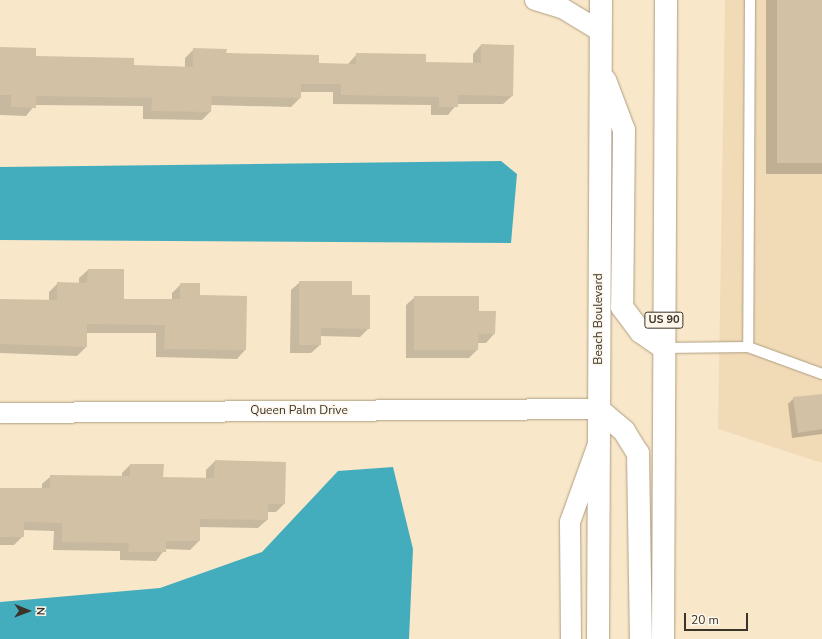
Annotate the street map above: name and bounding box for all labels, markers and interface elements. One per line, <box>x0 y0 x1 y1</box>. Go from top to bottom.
street label: Beach Boulevard <box>592 273 606 365</box>
road number: US 90 <box>644 311 684 329</box>
street label: Queen Palm Drive <box>250 404 348 418</box>
north arrow <box>8 591 48 631</box>
scale bar <box>686 605 750 631</box>
text: N <box>33 607 48 615</box>
text: 20 m <box>691 612 719 628</box>

